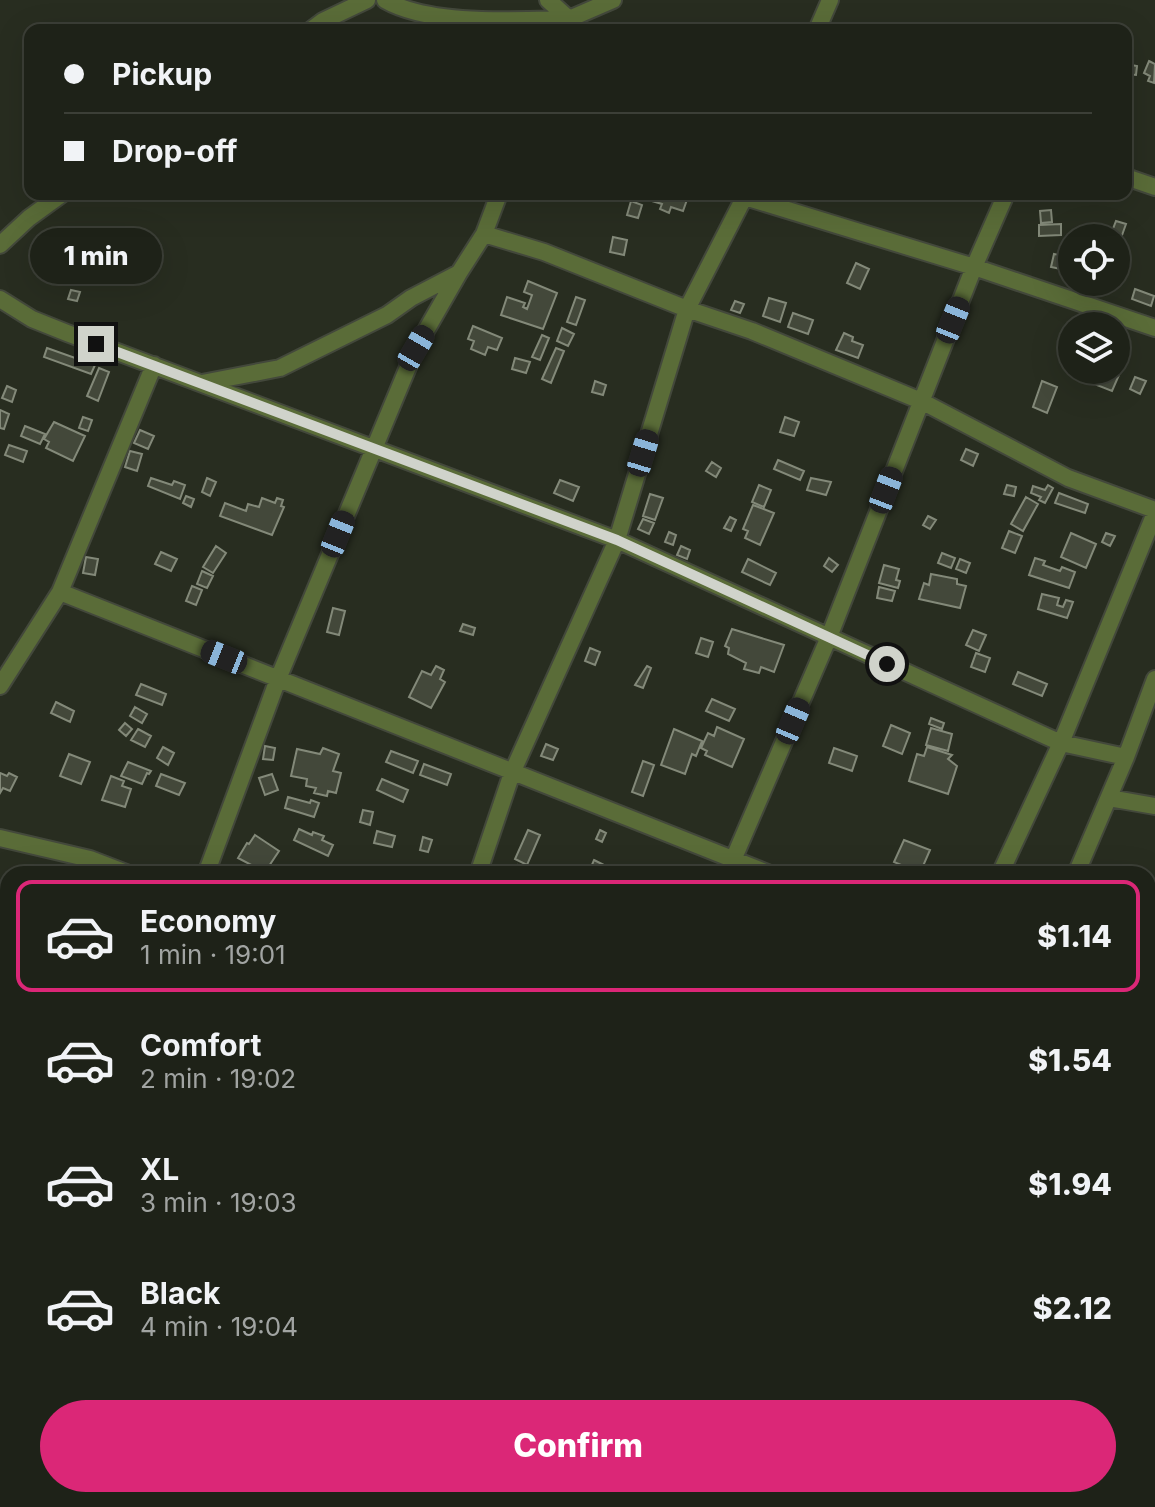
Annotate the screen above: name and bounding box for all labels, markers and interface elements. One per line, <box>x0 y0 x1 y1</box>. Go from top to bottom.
text: Pickup <box>112 56 212 92</box>
text: Drop-off <box>112 133 238 169</box>
map controls <box>1058 224 1130 384</box>
button: locate <box>1058 224 1130 296</box>
callout: 1 min <box>30 228 162 284</box>
text: 1 min <box>63 240 129 271</box>
car <box>933 293 973 347</box>
button: layers <box>1058 312 1130 384</box>
car <box>394 321 438 375</box>
route end <box>78 326 114 362</box>
car <box>625 427 661 479</box>
car <box>866 463 906 517</box>
car <box>318 507 358 561</box>
car <box>197 637 251 677</box>
route start <box>869 646 905 682</box>
car <box>773 694 813 748</box>
icon: car <box>44 900 116 972</box>
text: Economy <box>140 903 276 939</box>
text: $1.14 <box>1037 918 1112 954</box>
text: 1 min · 19:01 <box>140 939 286 970</box>
icon: car <box>44 1024 116 1096</box>
text: Comfort <box>140 1027 261 1063</box>
text: $1.54 <box>1028 1042 1112 1078</box>
text: 2 min · 19:02 <box>140 1063 296 1094</box>
icon: car <box>44 1148 116 1220</box>
text: XL <box>140 1151 179 1187</box>
text: $1.94 <box>1028 1166 1112 1202</box>
text: 3 min · 19:03 <box>140 1187 297 1218</box>
icon: car <box>44 1272 116 1344</box>
text: Black <box>140 1275 220 1311</box>
text: $2.12 <box>1033 1290 1112 1326</box>
text: 4 min · 19:04 <box>140 1311 298 1342</box>
button: Confirm <box>40 1400 1116 1492</box>

